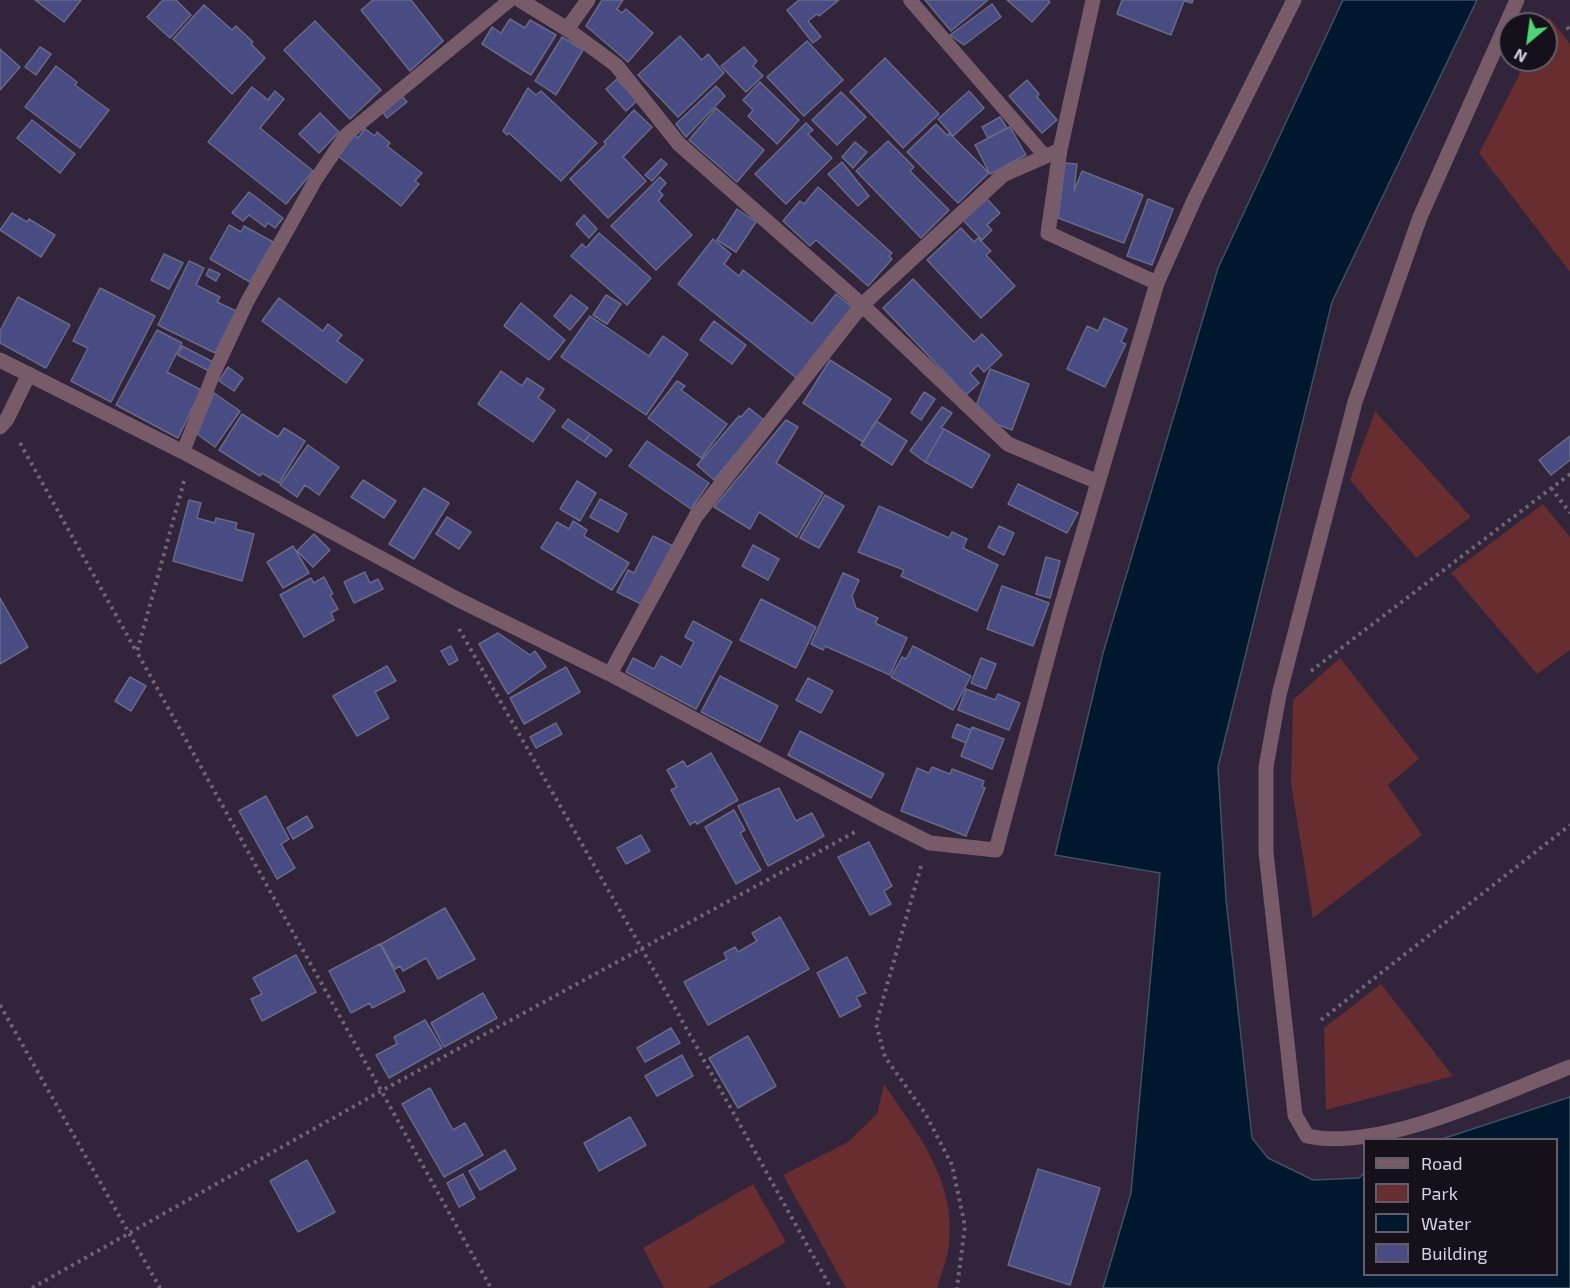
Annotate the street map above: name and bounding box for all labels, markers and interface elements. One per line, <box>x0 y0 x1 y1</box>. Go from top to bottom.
north arrow <box>1498 12 1558 72</box>
text: N <box>1510 45 1530 68</box>
legend <box>1363 1138 1558 1276</box>
text: Road <box>1421 1152 1462 1174</box>
text: Park <box>1421 1182 1458 1204</box>
text: Water <box>1421 1212 1471 1234</box>
text: Building <box>1421 1242 1488 1264</box>

